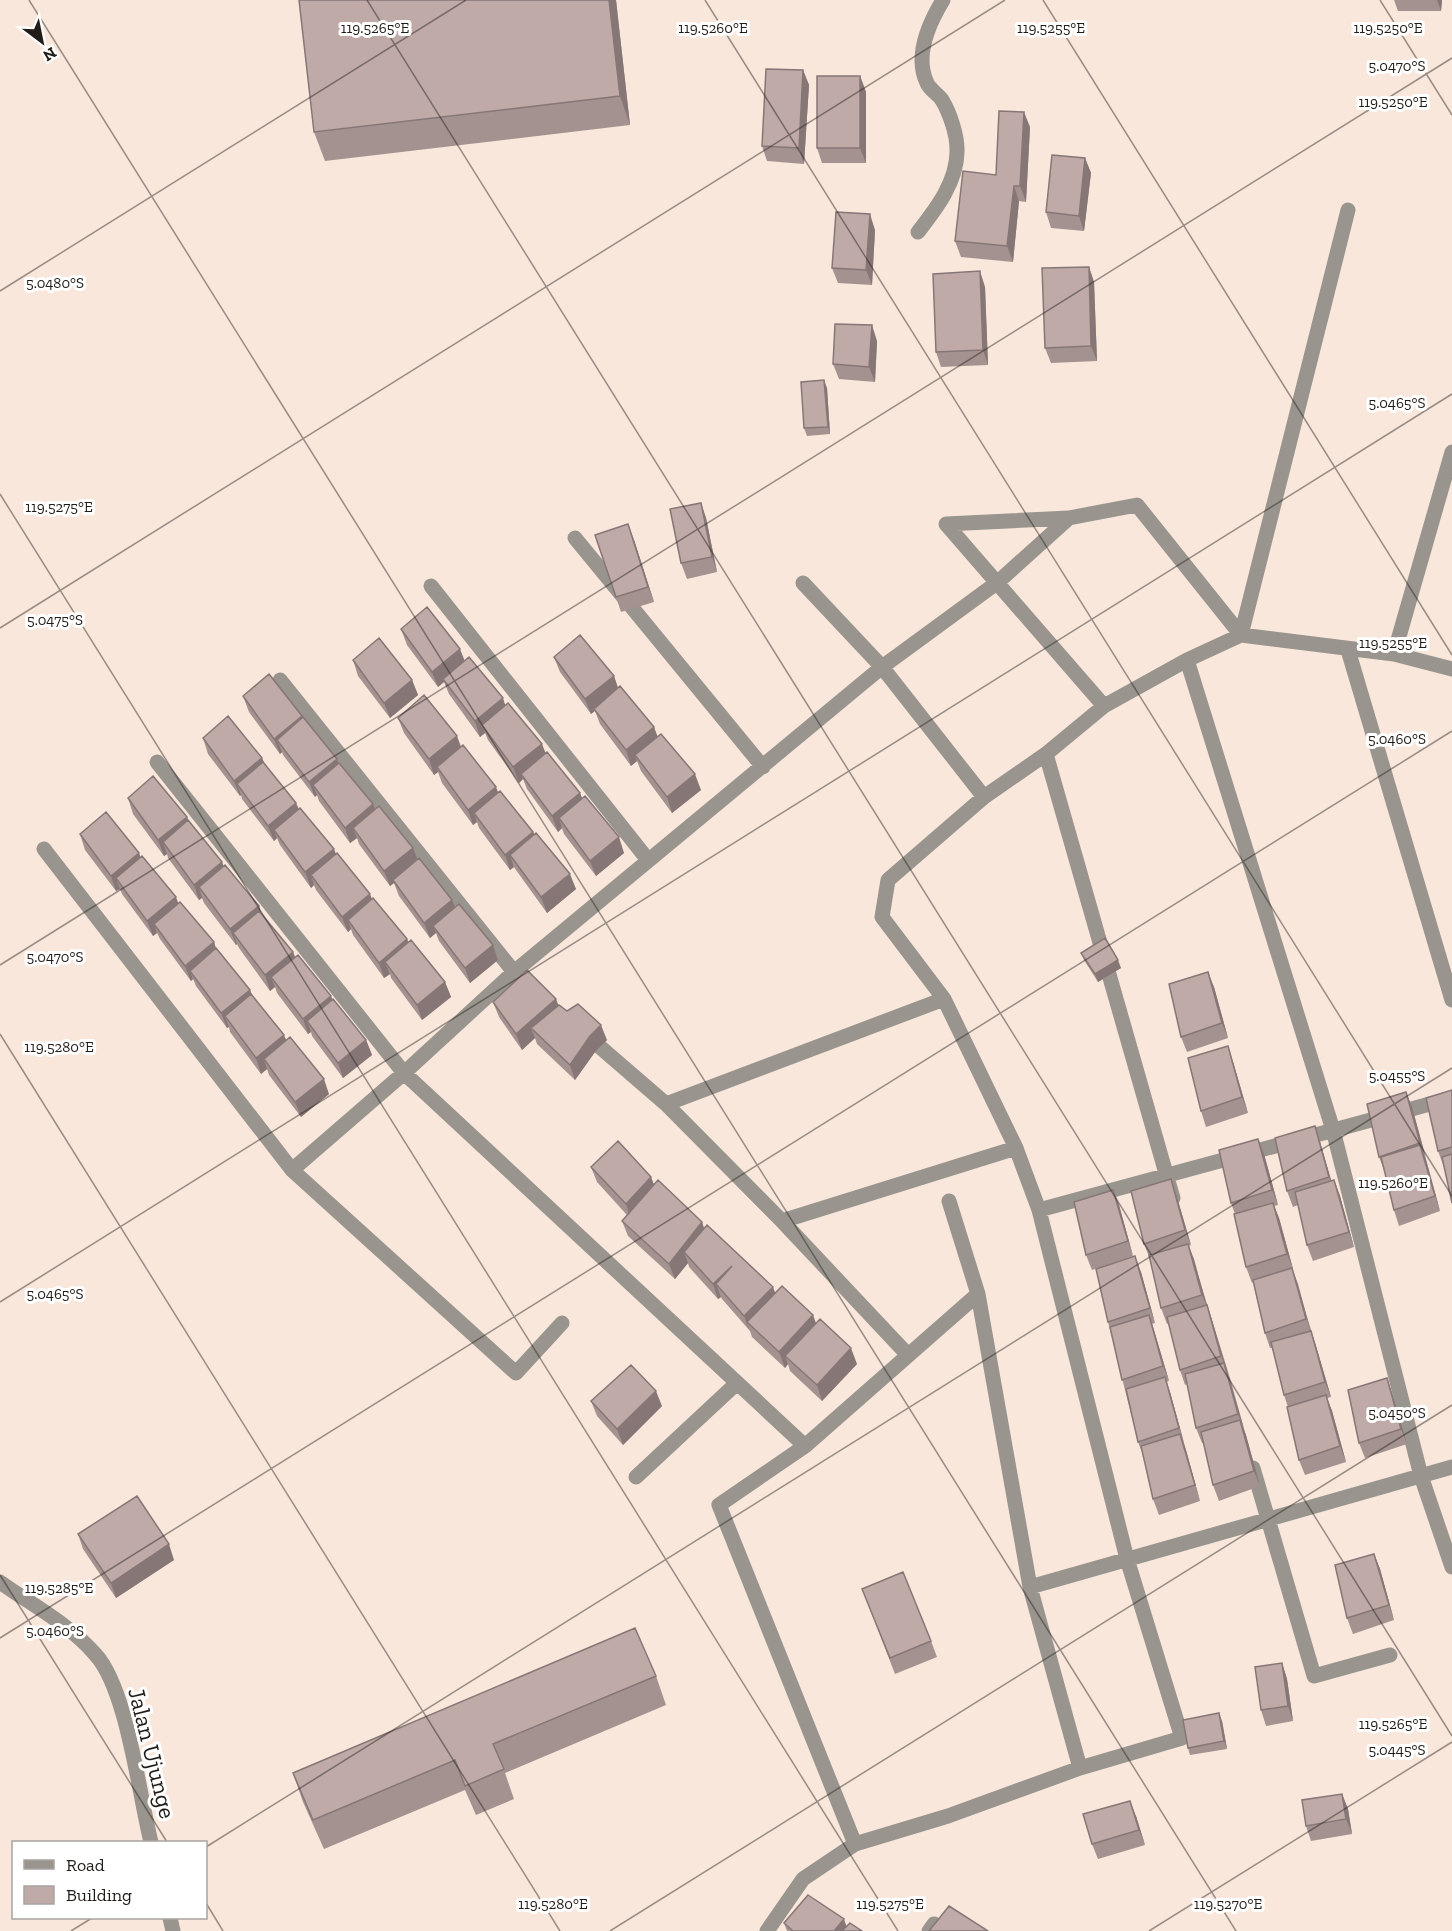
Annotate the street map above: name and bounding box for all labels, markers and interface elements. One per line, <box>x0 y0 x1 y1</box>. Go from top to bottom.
north arrow <box>12 12 72 72</box>
text: 119.5265°E <box>341 19 409 37</box>
text: 119.5260°E <box>678 19 748 37</box>
text: 119.5255°E <box>1017 19 1085 37</box>
text: 119.5250°E <box>1353 19 1423 37</box>
text: N <box>39 43 60 66</box>
text: 5.0470°S <box>1369 57 1425 75</box>
text: 119.5250°E <box>1358 93 1428 111</box>
text: 5.0480°S <box>26 274 84 292</box>
text: 5.0465°S <box>1369 394 1425 412</box>
text: 119.5275°E <box>25 498 93 516</box>
text: 5.0475°S <box>27 611 83 629</box>
text: 119.5255°E <box>1359 634 1427 652</box>
text: 5.0460°S <box>1368 730 1426 748</box>
text: 5.0470°S <box>27 948 83 966</box>
text: 119.5280°E <box>24 1038 94 1056</box>
text: 5.0455°S <box>1369 1067 1425 1085</box>
text: 119.5260°E <box>1358 1174 1428 1192</box>
text: 5.0465°S <box>27 1285 83 1303</box>
text: 5.0450°S <box>1368 1404 1426 1422</box>
text: 119.5285°E <box>25 1579 93 1597</box>
text: 5.0460°S <box>26 1622 84 1640</box>
street label: Jalan Ujunge <box>122 1684 183 1821</box>
text: 119.5265°E <box>1359 1715 1427 1733</box>
text: 5.0445°S <box>1368 1741 1426 1759</box>
legend <box>12 1841 207 1919</box>
text: Road <box>66 1854 105 1876</box>
text: Building <box>66 1884 132 1906</box>
text: 119.5280°E <box>518 1895 588 1913</box>
text: 119.5275°E <box>856 1895 924 1913</box>
text: 119.5270°E <box>1194 1895 1262 1913</box>

